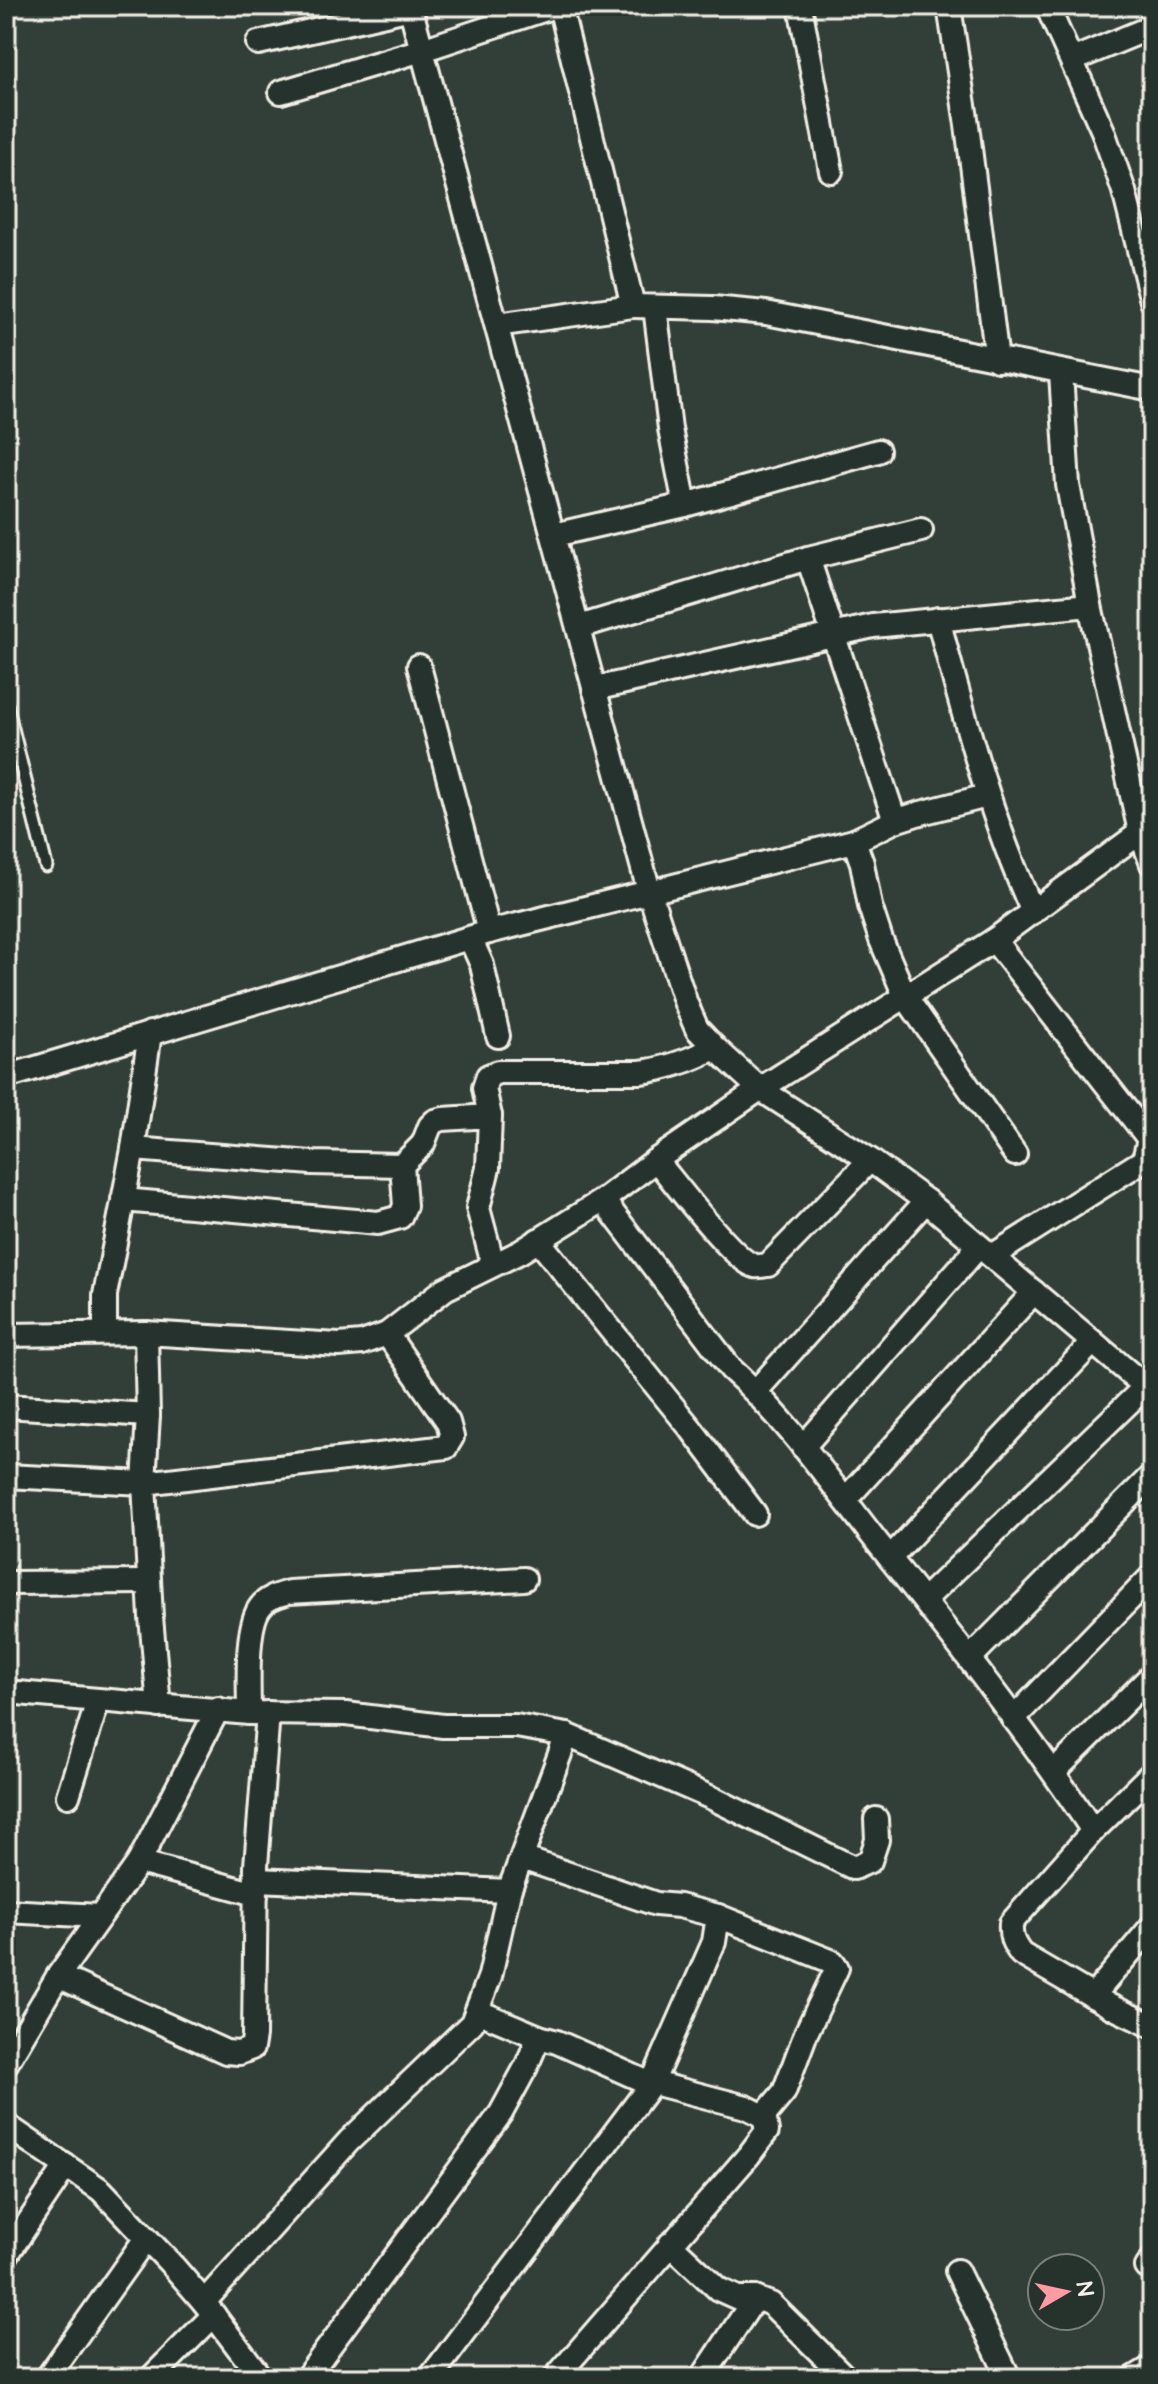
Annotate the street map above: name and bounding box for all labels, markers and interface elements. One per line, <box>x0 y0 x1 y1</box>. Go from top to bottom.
north arrow <box>1026 2252 1106 2332</box>
text: N <box>1068 2280 1101 2299</box>

